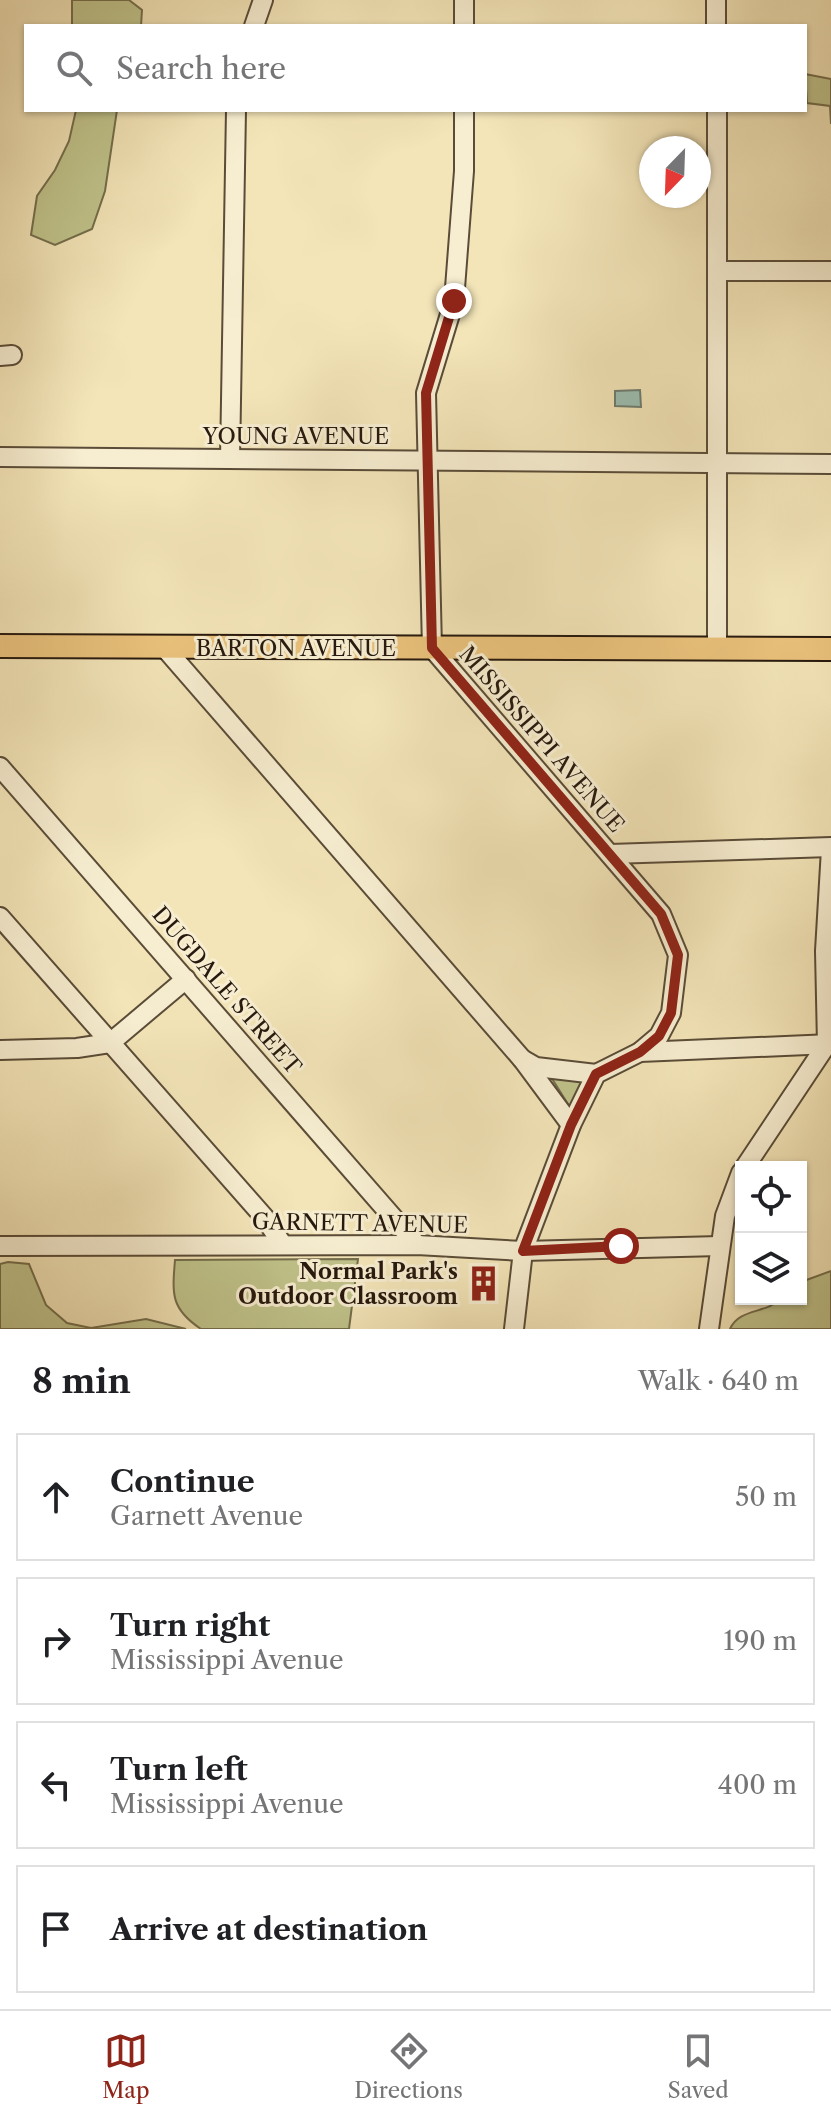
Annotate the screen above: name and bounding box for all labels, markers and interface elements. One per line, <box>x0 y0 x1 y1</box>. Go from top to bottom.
search box <box>24 24 807 112</box>
icon: search <box>52 46 96 90</box>
text: Search here <box>116 50 286 87</box>
north arrow <box>639 136 711 208</box>
route end <box>436 283 472 319</box>
street label: YOUNG AVENUE <box>202 423 389 450</box>
street label: BARTON AVENUE <box>196 635 396 662</box>
street label: MISSISSIPPI AVENUE <box>453 641 630 838</box>
street label: DUGDALE STREET <box>146 901 307 1080</box>
map controls <box>735 1161 807 1305</box>
button: locate <box>735 1161 807 1233</box>
street label: GARNETT AVENUE <box>252 1208 468 1239</box>
route start <box>603 1228 639 1264</box>
button: layers <box>735 1233 807 1305</box>
place label: Normal Park's Outdoor Classroom <box>238 1258 458 1310</box>
building icon: Normal Park's Outdoor Classroom <box>465 1265 503 1303</box>
text: 8 min <box>32 1360 131 1402</box>
text: Walk · 640 m <box>638 1365 799 1397</box>
text: Continue <box>110 1463 255 1500</box>
icon: ahead <box>34 1475 78 1519</box>
text: 50 m <box>735 1481 797 1513</box>
text: Garnett Avenue <box>110 1500 303 1532</box>
text: Turn right <box>110 1607 270 1644</box>
icon: right <box>34 1619 78 1663</box>
text: 190 m <box>723 1625 797 1657</box>
text: Mississippi Avenue <box>110 1644 344 1676</box>
text: Turn left <box>110 1751 247 1788</box>
icon: left <box>34 1763 78 1807</box>
text: 400 m <box>718 1769 797 1801</box>
text: Mississippi Avenue <box>110 1788 344 1820</box>
icon: arrive <box>34 1907 78 1951</box>
text: Arrive at destination <box>110 1911 428 1948</box>
tab: Map <box>102 2029 150 2104</box>
tab: Directions <box>354 2029 463 2104</box>
tab: Saved <box>668 2029 729 2104</box>

